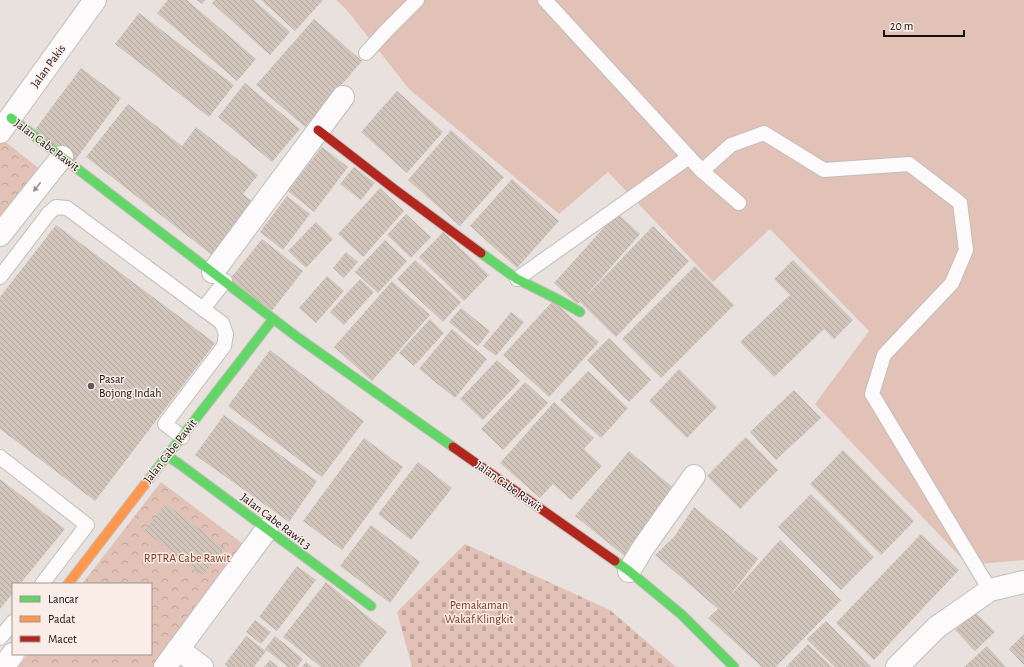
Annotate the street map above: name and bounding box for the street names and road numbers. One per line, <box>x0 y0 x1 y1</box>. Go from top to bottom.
street label: Jalan Pakis <box>28 42 68 90</box>
street label: Jalan Cabe Rawit <box>12 117 82 173</box>
street label: Jalan Cabe Rawit <box>141 417 199 485</box>
street label: Jalan Cabe Rawit <box>474 459 544 513</box>
street label: Jalan Cabe Rawit 3 <box>239 491 313 551</box>

